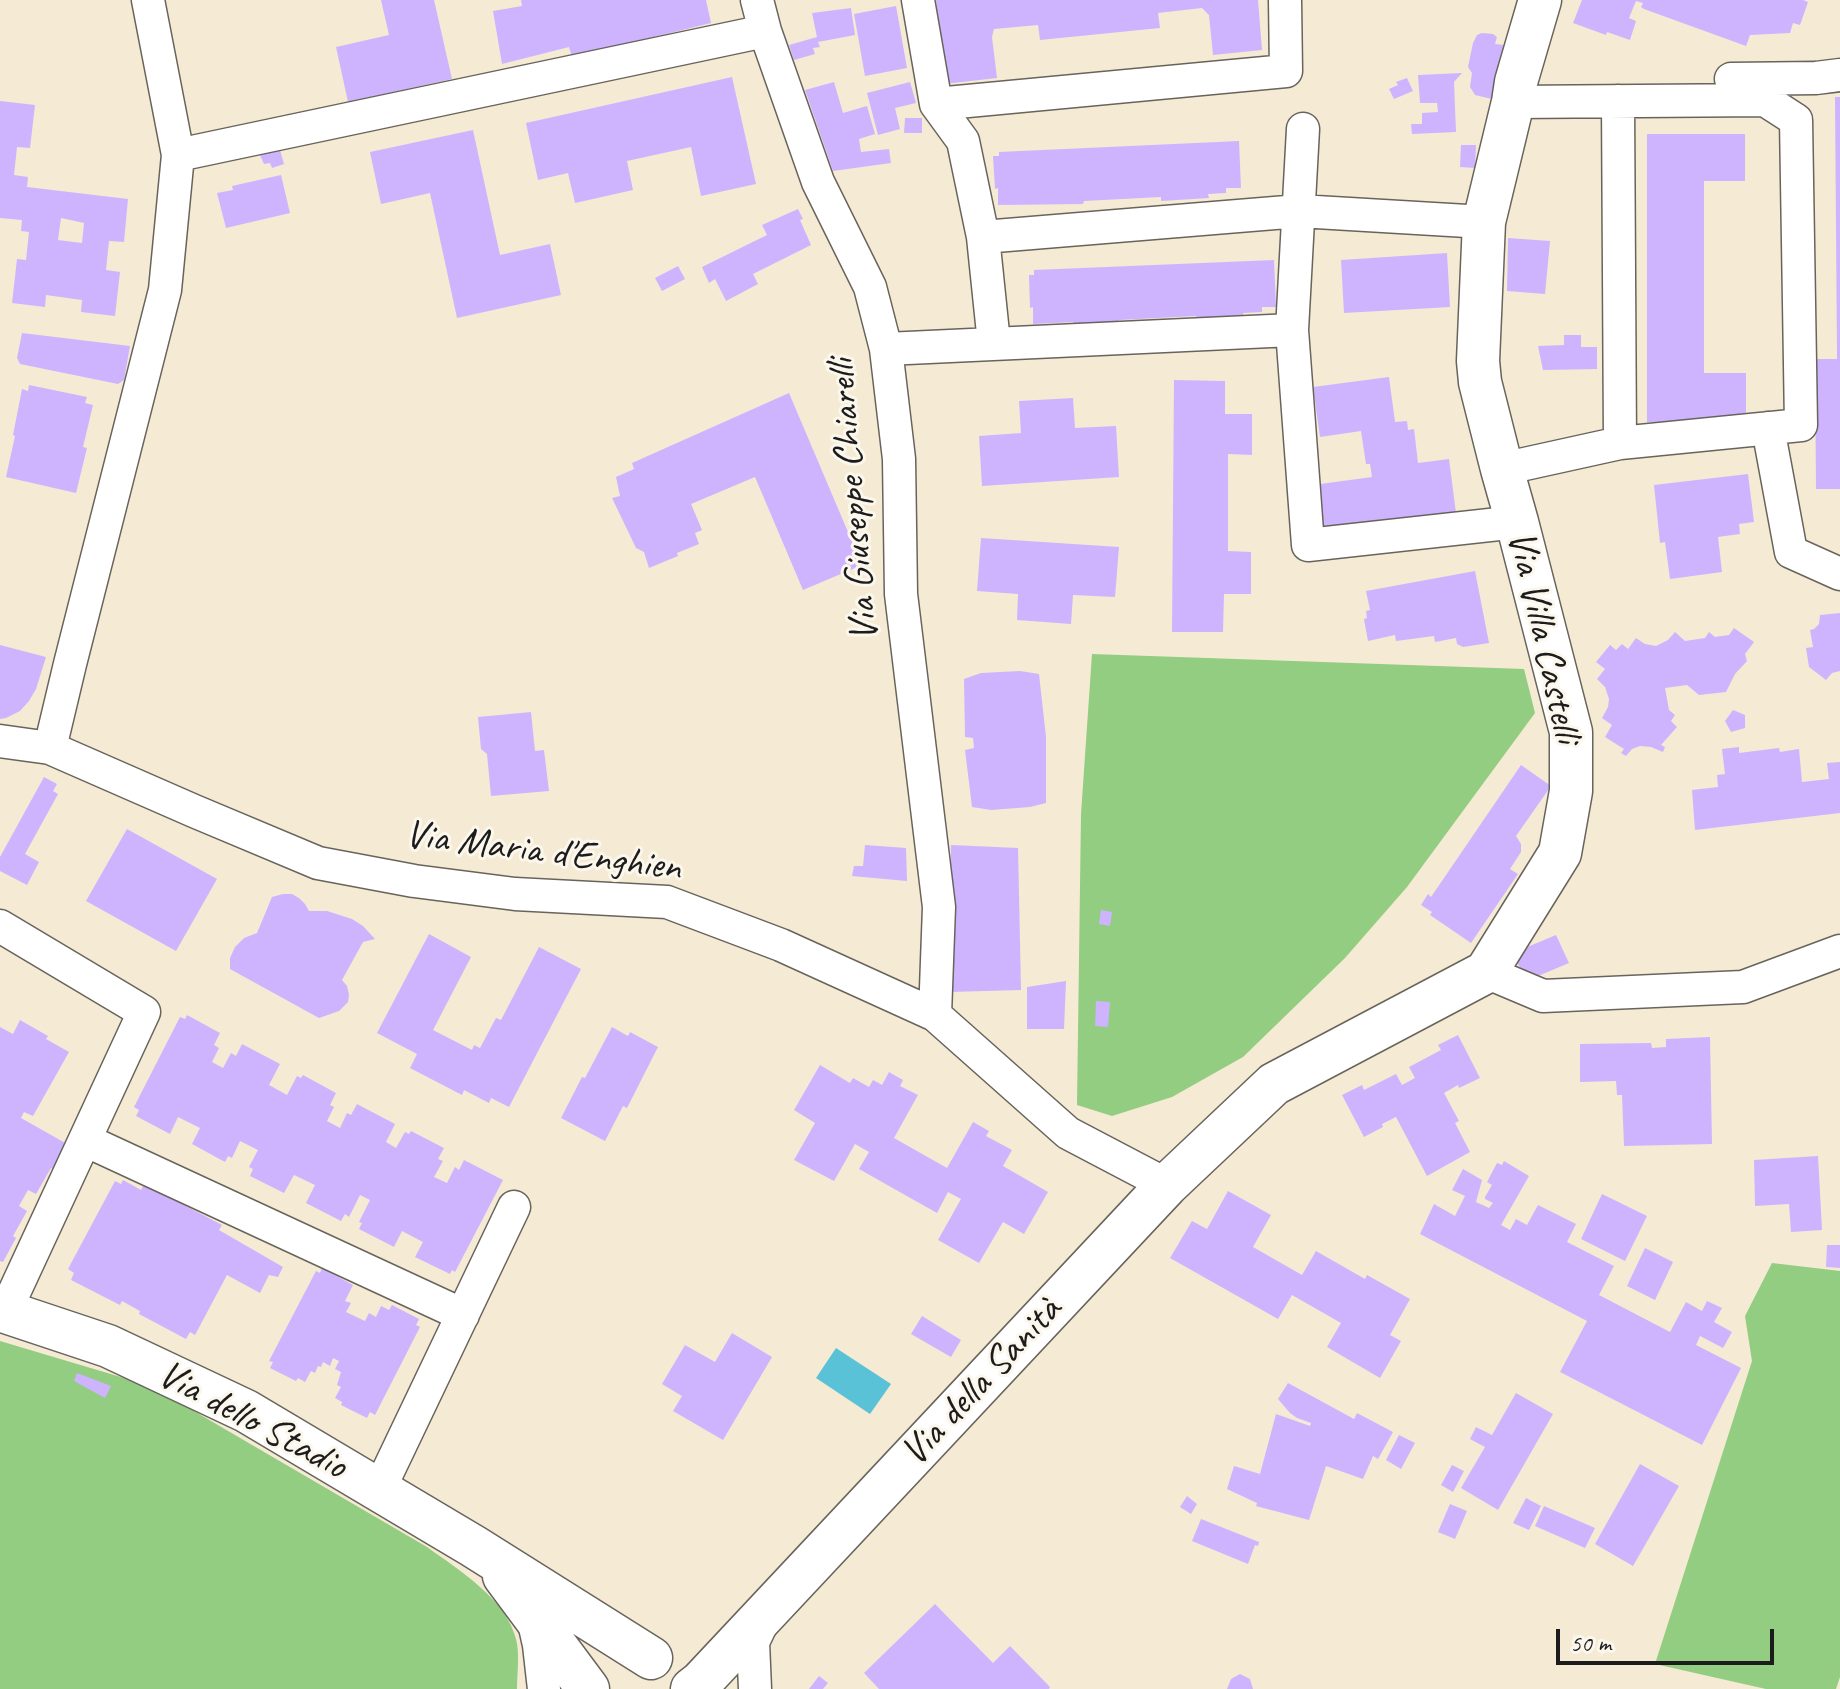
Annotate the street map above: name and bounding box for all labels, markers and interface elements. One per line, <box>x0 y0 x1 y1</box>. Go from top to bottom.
street label: Via Giuseppe Chiarelli <box>818 357 890 643</box>
street label: Via Villa Castelli <box>1495 526 1591 748</box>
street label: Via Maria d'Enghien <box>402 811 684 893</box>
street label: Via della Sanità <box>892 1288 1072 1476</box>
street label: Via dello Stadio <box>149 1351 355 1491</box>
scale bar <box>1560 1613 1778 1663</box>
text: 50 m <box>1570 1628 1611 1658</box>

